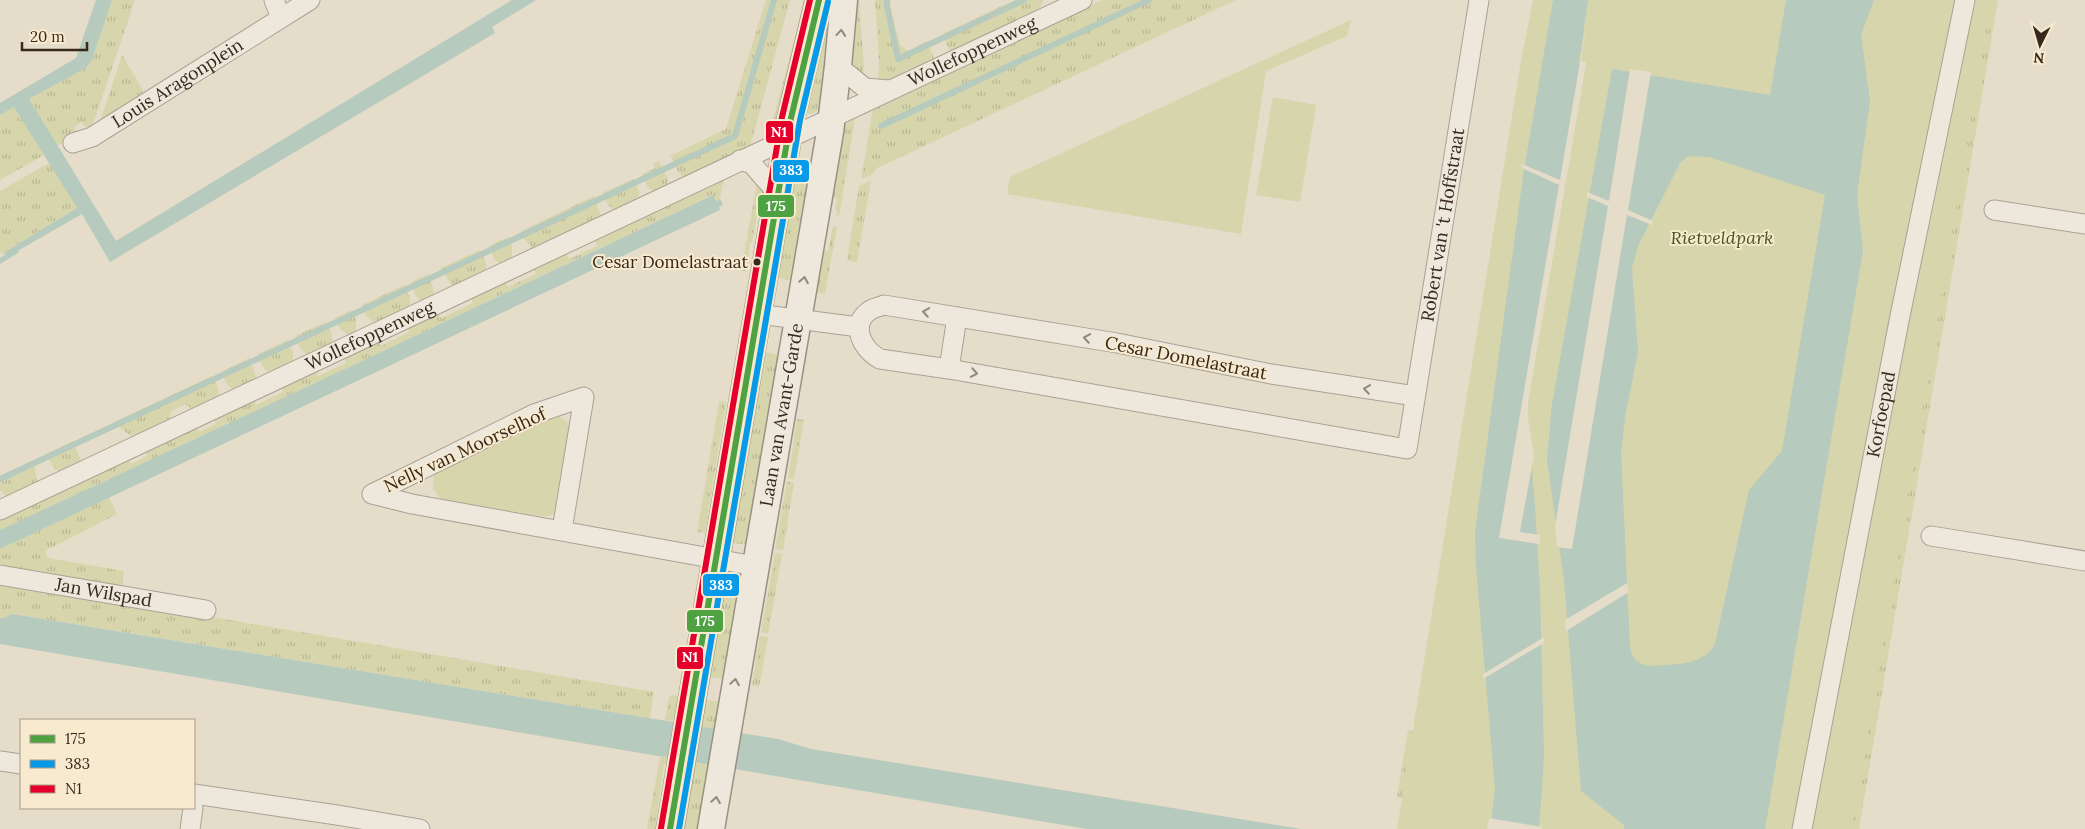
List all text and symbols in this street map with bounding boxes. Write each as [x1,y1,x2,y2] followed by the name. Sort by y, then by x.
[904,11,1041,91] street label: Wollefoppenweg
[22,20,88,52] scale bar
[2015,20,2065,70] north arrow
[30,27,65,46] text: 20 m
[835,29,846,37] one-way arrow
[107,33,247,133] street label: Louis Aragonplein
[2033,48,2045,67] text: N
[765,120,794,144] line badge: N1
[771,123,788,141] text: N1
[1416,126,1469,323] street label: Robert van 't Hoffstraat
[772,159,810,183] line badge: 383
[779,161,803,179] text: 383
[757,194,795,218] line badge: 175
[766,197,786,215] text: 175
[1671,226,1773,249] park label: Rietveldpark
[592,251,748,273] place label: Cesar Domelastraat
[752,257,762,267] marker: Cesar Domelastraat
[798,276,808,285] one-way arrow
[302,295,439,375] street label: Wollefoppenweg
[922,307,931,317] one-way arrow
[754,321,808,508] street label: Laan van Avant-Garde
[1103,330,1269,385] street label: Cesar Domelastraat
[1082,334,1091,344] one-way arrow
[970,368,978,378] one-way arrow
[1861,369,1900,460] street label: Korfoepad
[1363,384,1371,394] one-way arrow
[380,401,551,497] street label: Nelly van Moorselhof
[52,572,154,612] street label: Jan Wilspad
[702,573,740,597] line badge: 383
[709,576,733,594] text: 383
[686,609,724,633] line badge: 175
[695,612,715,630] text: 175
[676,646,704,670] line badge: N1
[682,648,699,666] text: N1
[730,678,740,686] one-way arrow
[20,719,195,809] legend
[65,729,86,748] text: 175
[65,754,90,773] text: 383
[65,779,82,798] text: N1
[710,796,720,804] one-way arrow

